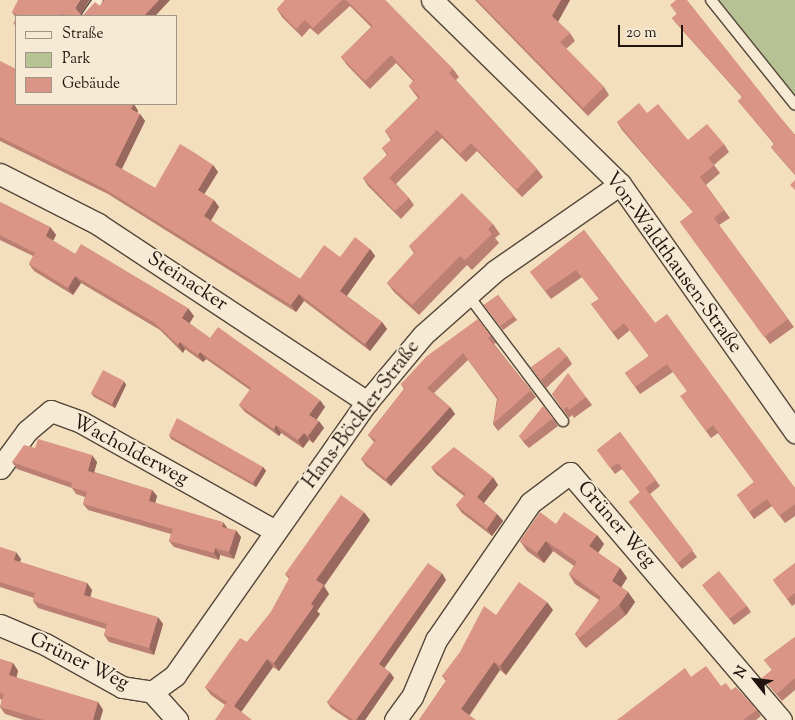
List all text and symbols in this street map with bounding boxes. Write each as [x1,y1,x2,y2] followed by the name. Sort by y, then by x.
[15,15,178,105] legend
[620,15,685,47] scale bar
[626,23,657,44] text: 20 m
[62,24,104,45] text: Straße
[62,49,91,70] text: Park
[62,74,120,95] text: Gebäude
[599,168,747,358] street label: Von-Waldthausen-Straße
[142,247,232,317] street label: Steinacker
[298,336,426,494] street label: Hans-Böckler-Straße
[68,410,192,492] street label: Wacholderweg
[572,477,660,573] street label: Grüner Weg
[25,628,133,696] street label: Grüner Weg
[730,655,780,705] north arrow
[730,663,753,682] text: N

